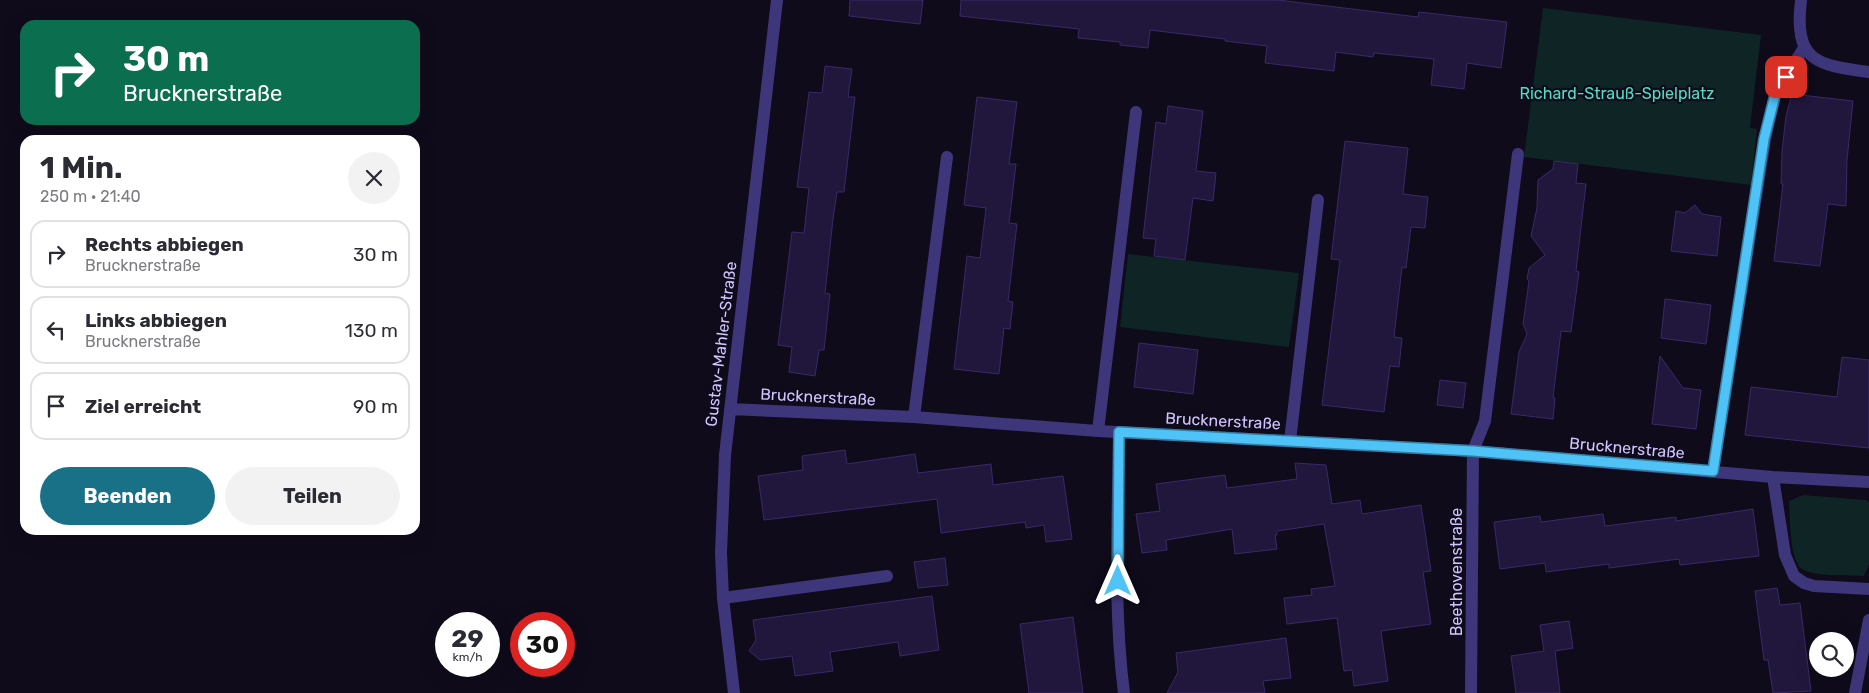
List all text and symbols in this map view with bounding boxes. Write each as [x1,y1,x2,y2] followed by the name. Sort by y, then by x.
[123,38,209,80] text: 30 m
[40,40,105,105] icon: right
[1765,56,1807,98] pin
[1772,63,1800,91] icon: arrive
[123,80,282,107] text: Brucknerstraße
[1520,84,1714,103] park label: Richard-Strauß-Spielplatz
[40,150,123,186] text: 1 Min.
[348,152,400,204] button: close
[40,187,141,206] text: 250 m · 21:40
[85,233,244,256] text: Rechts abbiegen
[42,240,70,268] icon: right
[353,243,398,266] text: 30 m
[85,256,201,275] text: Brucknerstraße
[701,260,741,428] street label: Gustav-Mahler-Straße
[85,309,227,332] text: Links abbiegen
[42,316,70,344] icon: left
[345,319,398,342] text: 130 m
[85,332,201,351] text: Brucknerstraße
[760,384,876,410] street label: Brucknerstraße
[42,392,70,420] icon: arrive
[85,395,201,418] text: Ziel erreicht
[353,395,398,418] text: 90 m
[1165,408,1281,434] street label: Brucknerstraße
[1568,433,1686,463] street label: Brucknerstraße
[40,467,215,525] button: Beenden
[225,467,400,525] button: Teilen
[1447,508,1466,636] street label: Beethovenstraße
[1091,554,1143,606] position arrow
[510,612,575,677] speed limit sign: 30
[451,624,484,653] text: 29
[1809,632,1854,677] map controls
[1809,632,1854,677] button: search
[453,650,482,664] text: km/h

